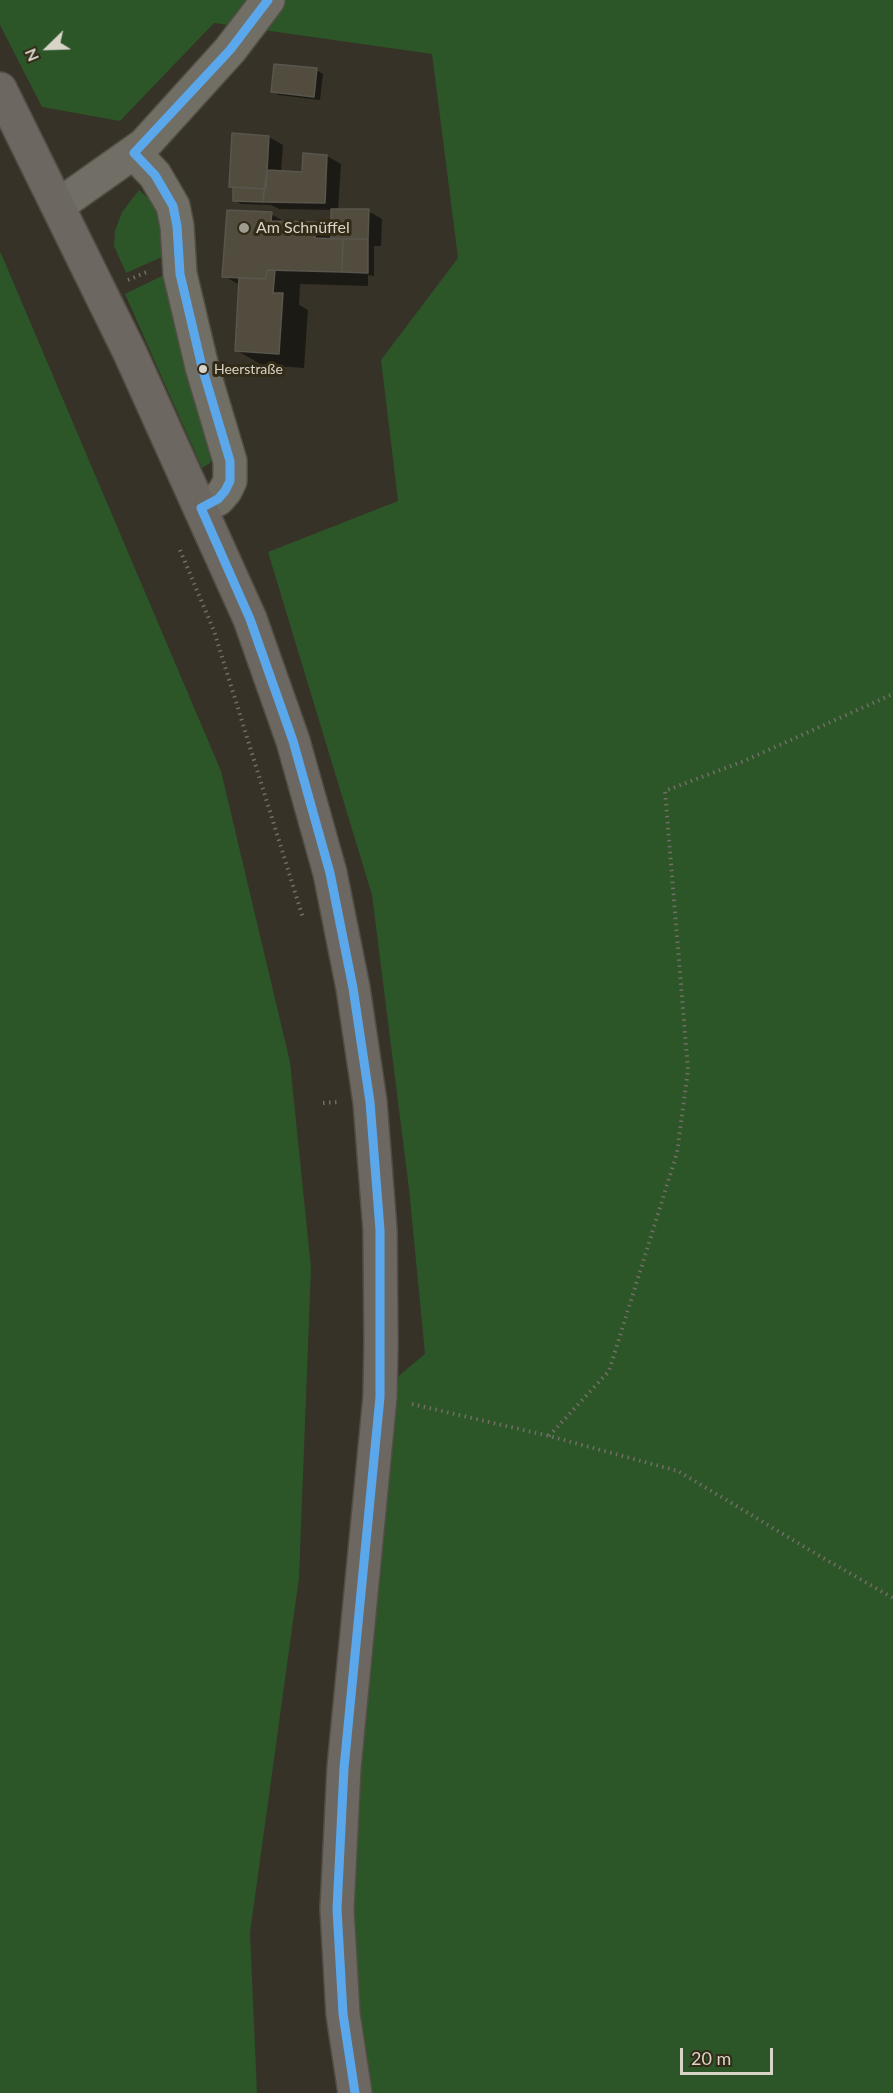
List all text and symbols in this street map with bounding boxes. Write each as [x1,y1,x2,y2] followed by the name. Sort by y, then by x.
[18,18,78,78] north arrow
[20,46,42,65] text: N
[256,218,350,238] place label: Am Schnüffel
[237,221,251,235] marker: Am Schnüffel
[214,361,283,377] place label: Heerstraße
[197,363,209,375] marker: Heerstraße
[683,2036,776,2074] scale bar
[691,2047,731,2069] text: 20 m

